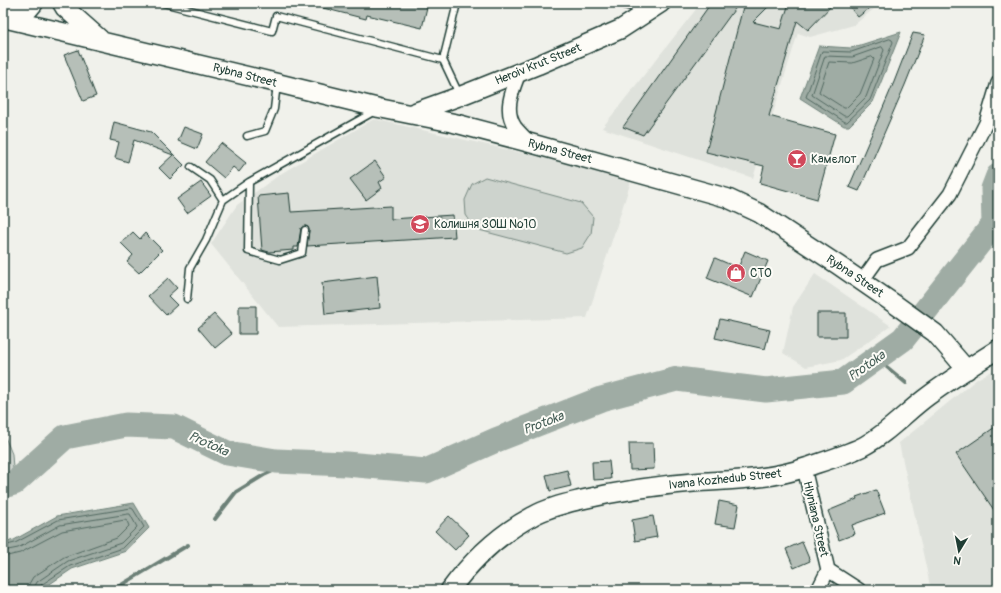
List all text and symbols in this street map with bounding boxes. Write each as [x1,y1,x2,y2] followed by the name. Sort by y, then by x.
[493,40,584,89] street label: Heroiv Krut Street
[211,60,279,91] street label: Rybna Street
[526,136,594,167] street label: Rybna Street
[786,148,808,170] bar icon: Камєлот
[811,152,857,167] place label: Камєлот
[409,213,431,235] school or university icon: Колишня ЗОШ №10
[434,217,536,232] place label: Колишня ЗОШ №10
[823,252,886,301] street label: Rybna Street
[725,262,747,284] shop icon: СТО
[750,266,772,281] place label: СТО
[845,347,889,384] water label: Protoka
[521,408,567,438] water label: Protoka
[186,428,232,460] water label: Protoka
[668,466,782,493] street label: Ivana Kozhedub Street
[800,480,832,559] street label: Hlyniana Street
[939,531,979,571] north arrow
[952,553,962,567] text: N

